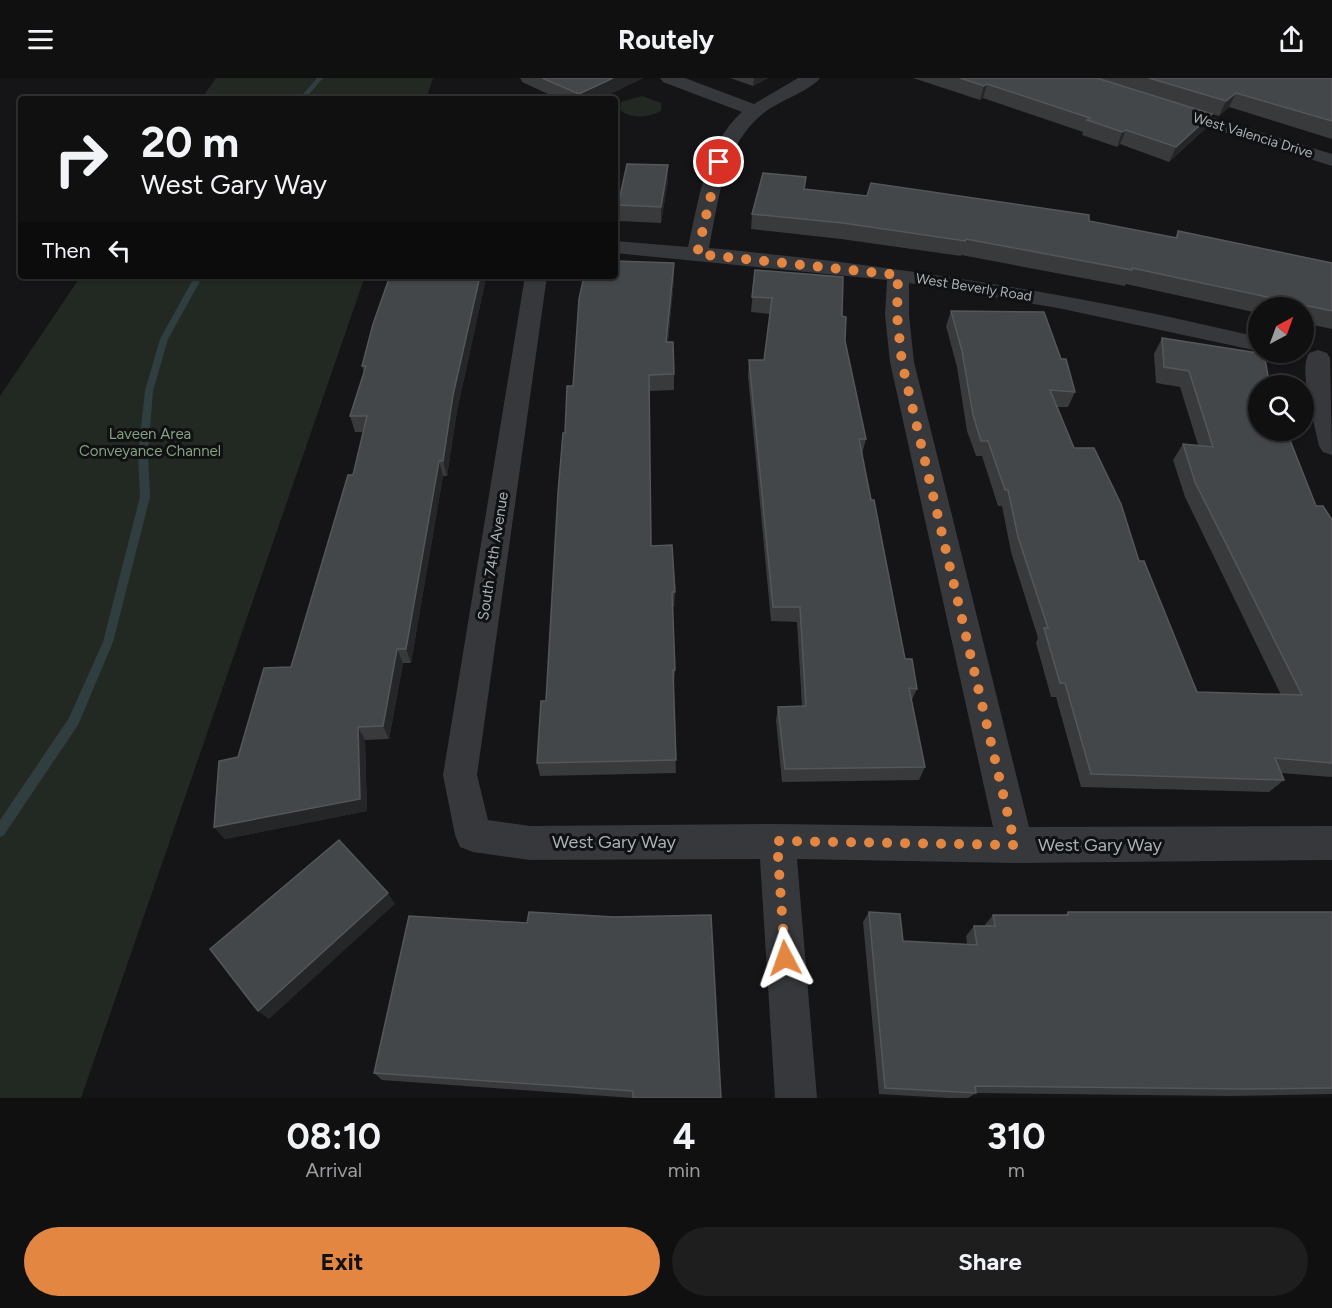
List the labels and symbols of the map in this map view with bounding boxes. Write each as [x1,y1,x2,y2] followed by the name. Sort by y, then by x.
[1191,109,1315,162] street label: West Valencia Drive
[693,136,744,187] pin
[915,270,1033,305] street label: West Beverly Road
[1248,297,1314,363] north arrow
[79,425,221,460] park label: Laveen Area Conveyance Channel
[474,490,512,622] street label: South 74th Avenue
[552,831,676,853] street label: West Gary Way
[1038,834,1162,856] street label: West Gary Way
[753,926,817,990] position arrow

